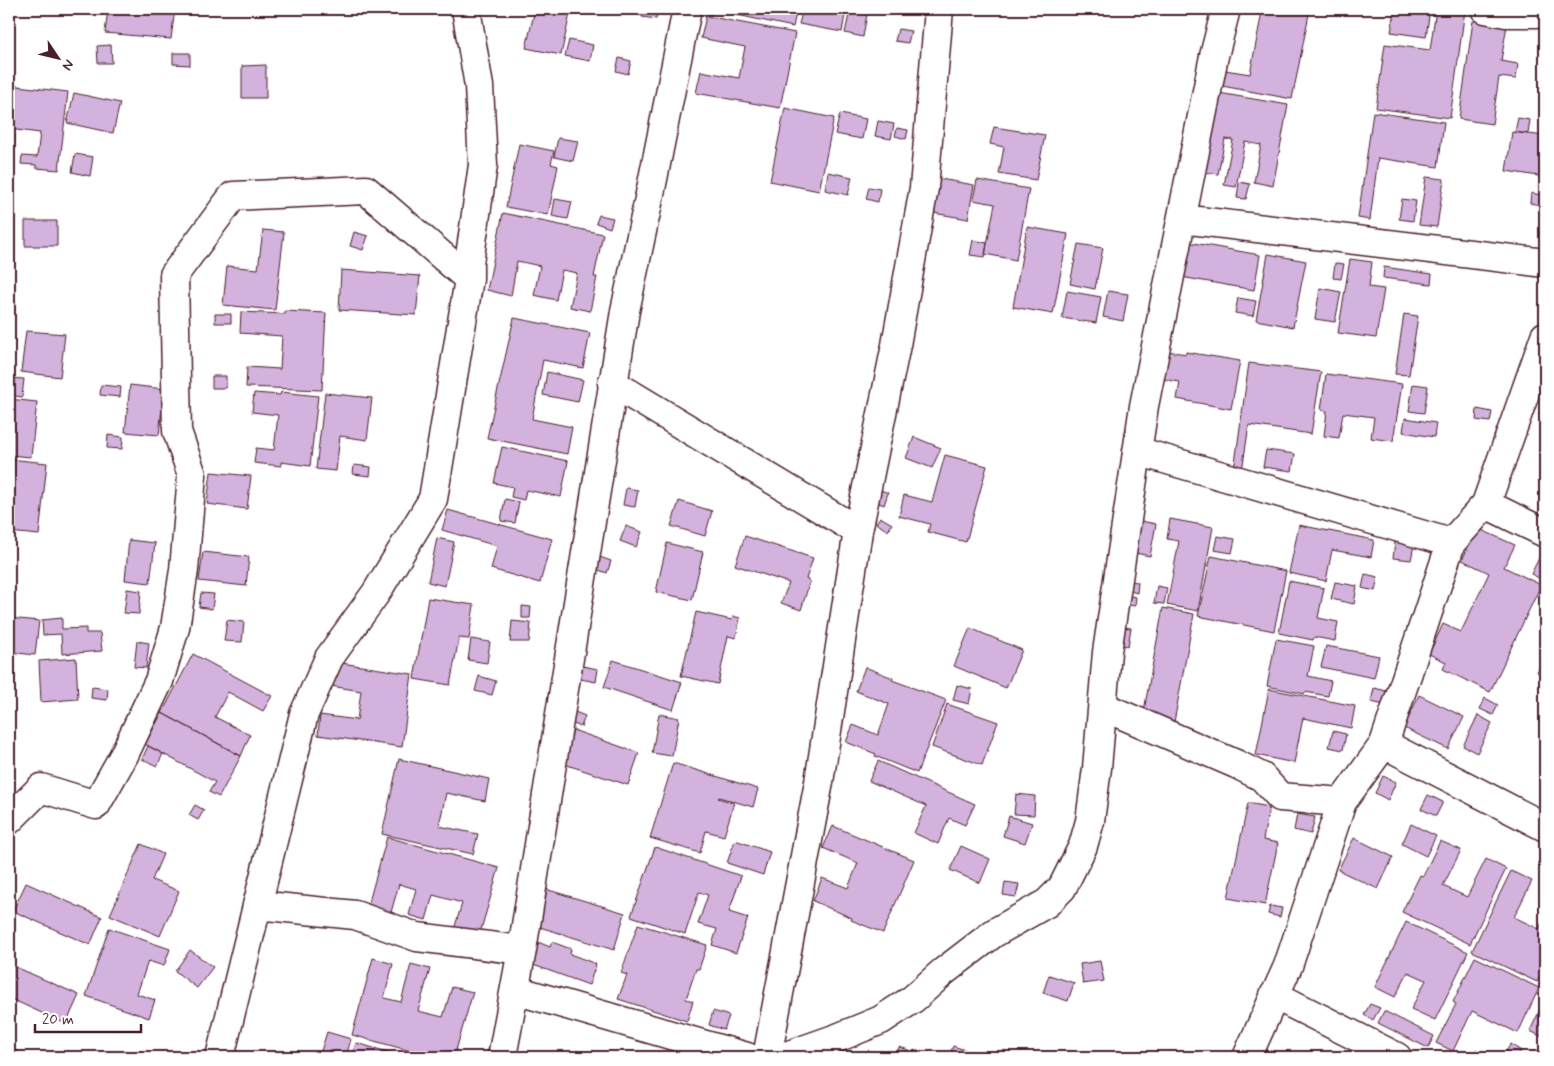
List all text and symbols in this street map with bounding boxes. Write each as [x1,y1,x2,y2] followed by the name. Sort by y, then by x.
[32,32,82,82] north arrow
[58,56,78,74] text: N
[35,1001,141,1033] scale bar
[42,1010,74,1030] text: 20 m

